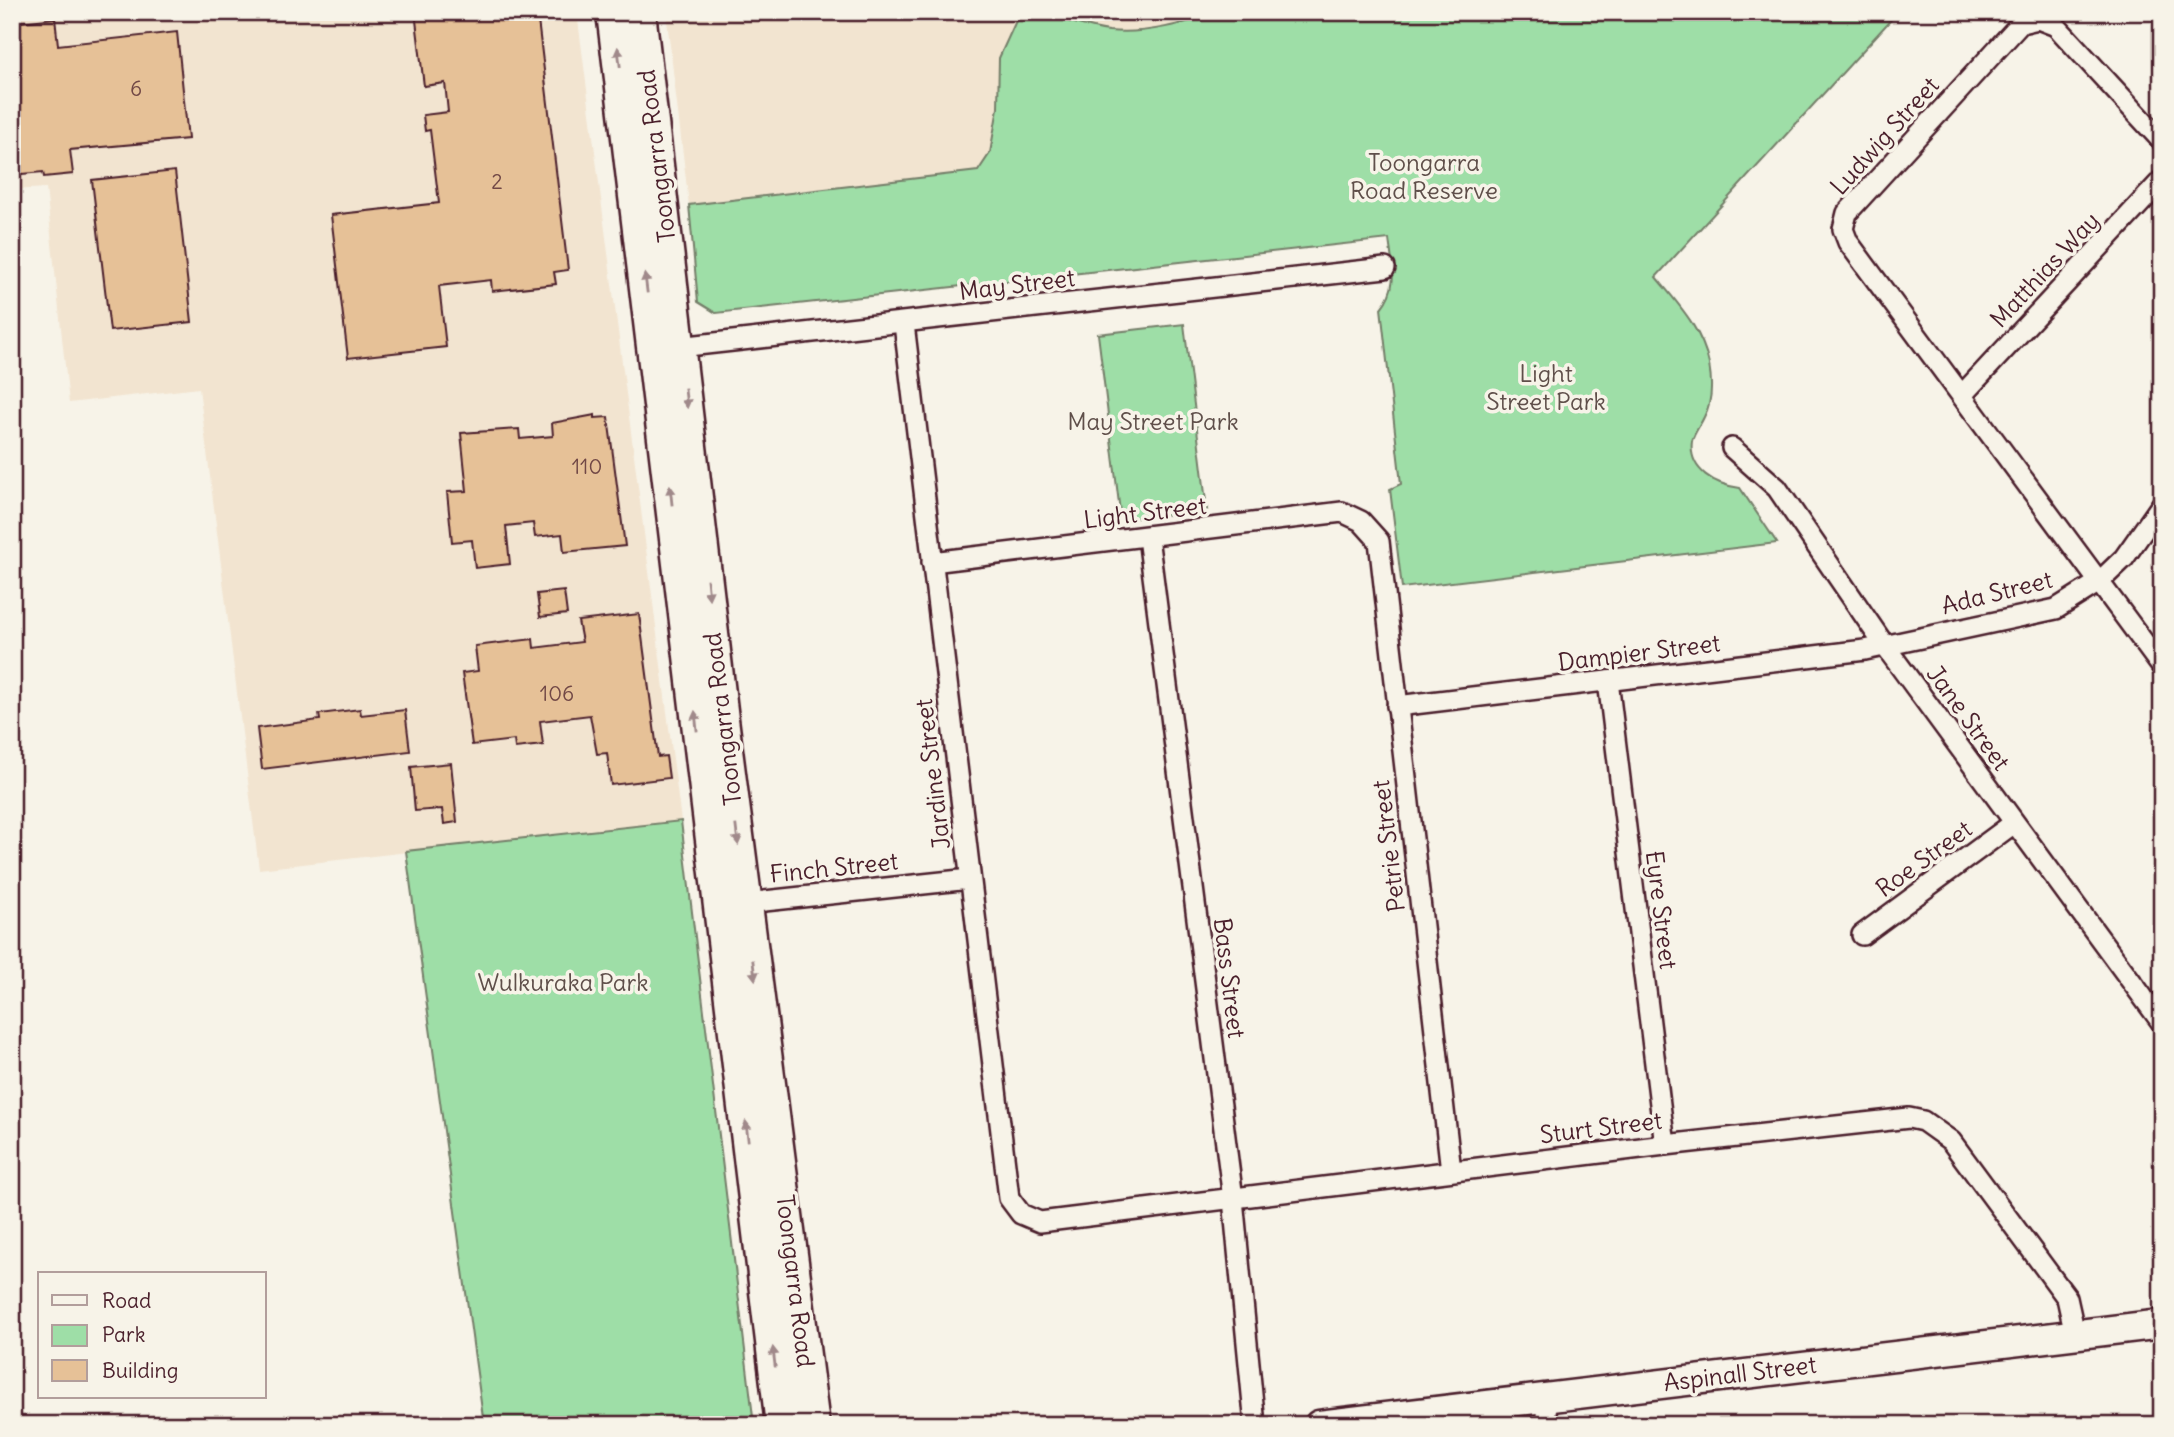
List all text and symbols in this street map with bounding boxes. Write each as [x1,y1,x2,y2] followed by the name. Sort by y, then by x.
[613,46,624,68] one-way arrow
[631,68,681,244] street label: Toongarra Road
[1824,70,1945,200] street label: Ludwig Street
[130,75,142,102] house number: 6
[1350,147,1498,205] park label: Toongarra Road Reserve
[491,168,503,195] house number: 2
[1983,205,2105,333] street label: Matthias Way
[957,262,1076,306] street label: May Street
[641,271,652,293] one-way arrow
[1486,358,1606,416] park label: Light Street Park
[680,387,691,409] one-way arrow
[1067,406,1239,436] park label: May Street Park
[572,453,602,480] house number: 110
[665,484,676,506] one-way arrow
[1082,490,1208,534] street label: Light Street
[1938,564,2055,620] street label: Ada Street
[702,578,713,600] one-way arrow
[1556,627,1722,677] street label: Dampier Street
[697,631,747,807] street label: Toongarra Road
[1921,659,2017,776] street label: Jane Street
[540,680,574,707] house number: 106
[908,697,956,851] street label: Jardine Street
[691,710,702,732] one-way arrow
[1365,779,1411,914] street label: Petrie Street
[1870,813,1977,903] street label: Roe Street
[732,825,743,847] one-way arrow
[768,845,899,889] street label: Finch Street
[1640,849,1684,971] street label: Eyre Street
[1208,916,1252,1040] street label: Bass Street
[749,960,760,982] one-way arrow
[477,967,649,997] park label: Wulkuraka Park
[1538,1105,1664,1149] street label: Sturt Street
[741,1120,752,1142] one-way arrow
[771,1193,821,1369] street label: Toongarra Road
[38,1272,266,1398] legend
[102,1287,151,1314] text: Road
[102,1321,145,1348] text: Park
[768,1346,779,1368] one-way arrow
[1662,1349,1818,1397] street label: Aspinall Street
[102,1357,178,1384] text: Building

